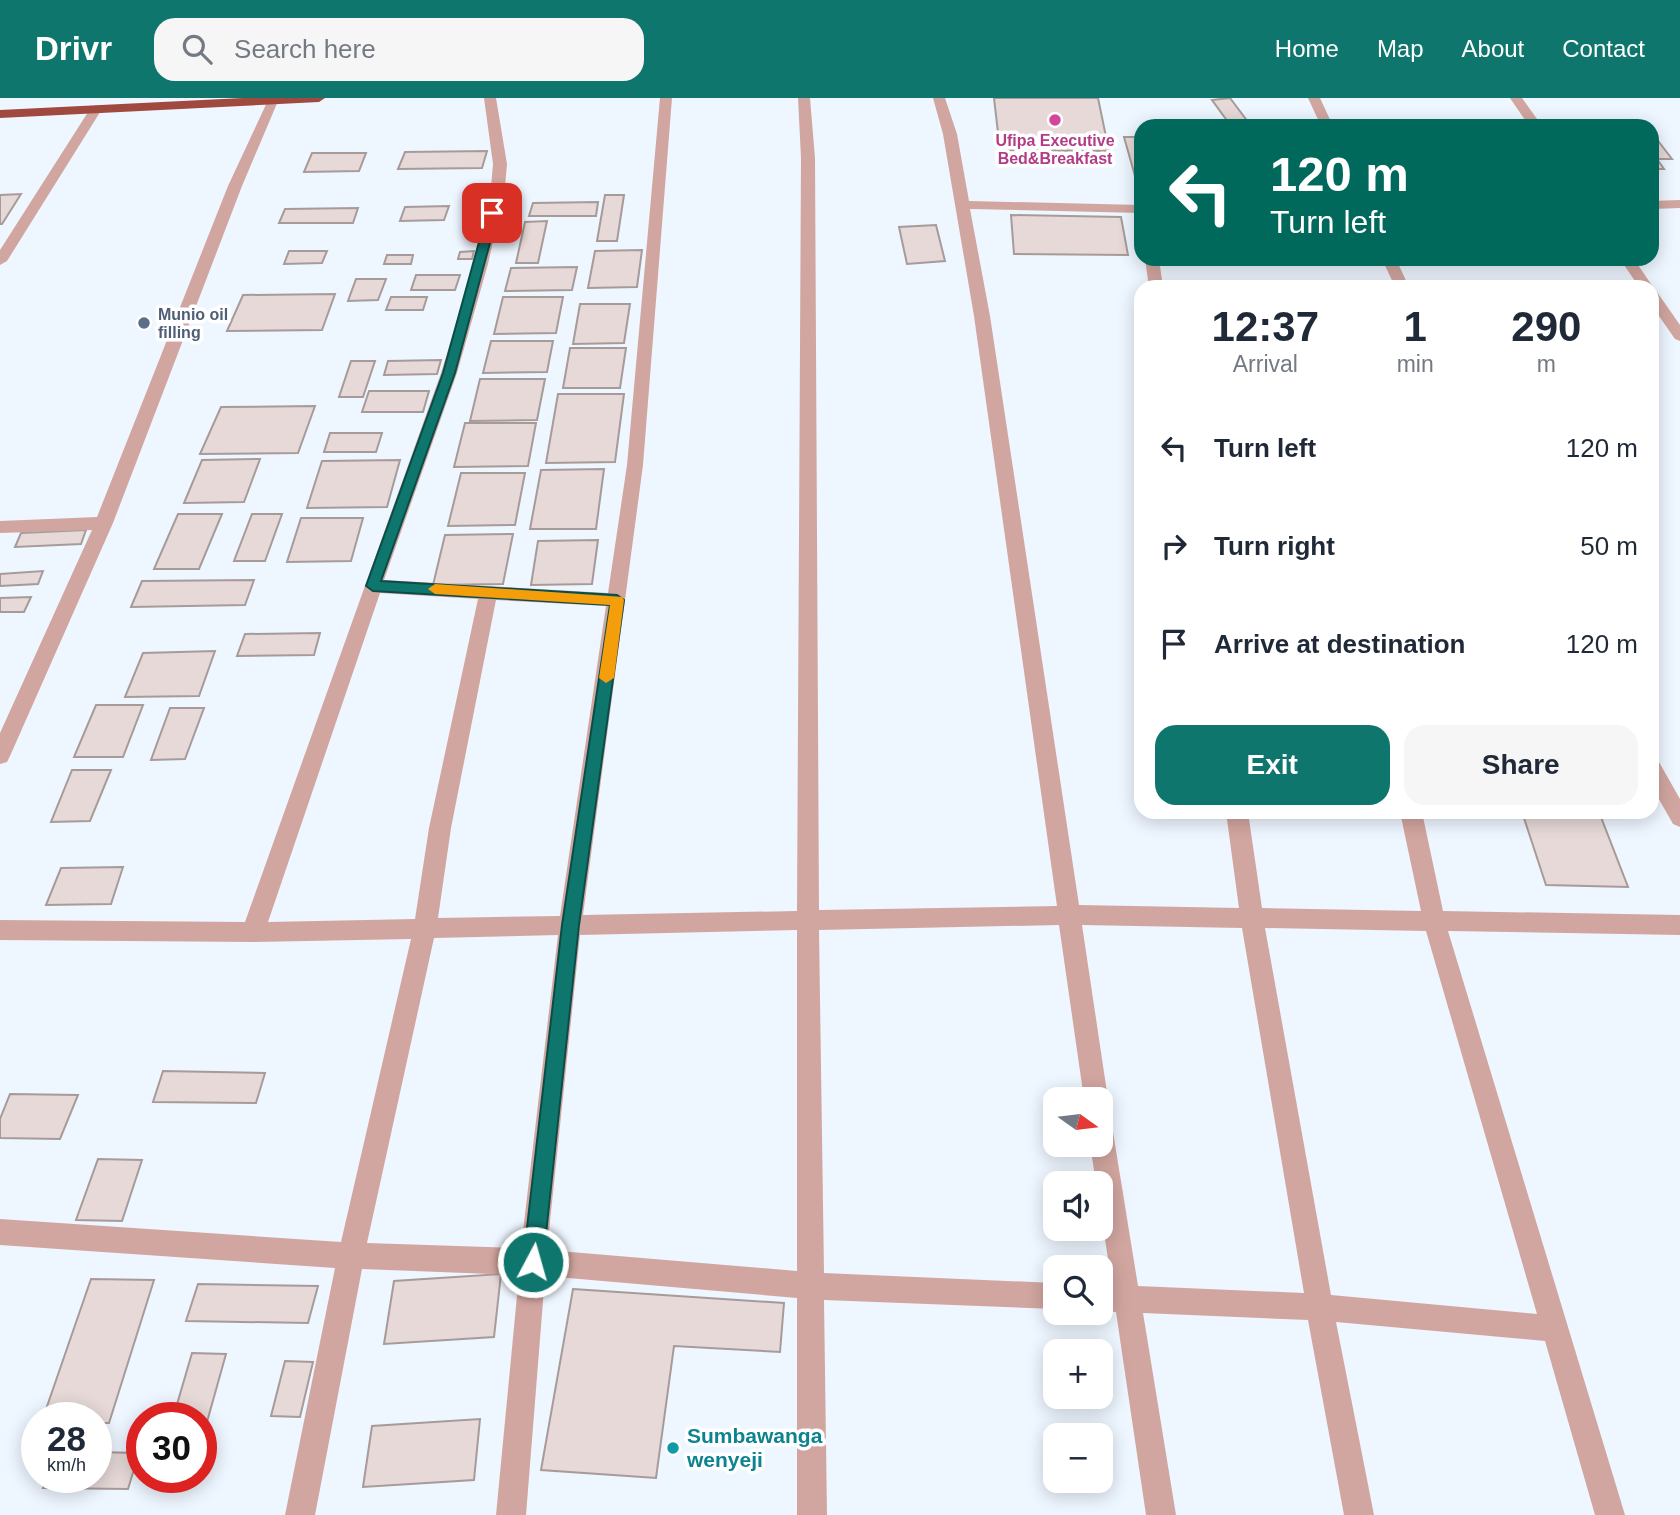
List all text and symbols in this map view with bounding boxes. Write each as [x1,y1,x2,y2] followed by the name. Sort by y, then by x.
[154,18,644,81] search box
[35,30,112,67] text: Drivr
[178,30,216,68] icon: search
[234,34,376,64] text: Search here
[1275,35,1339,62] text: Home
[1377,35,1424,62] text: Map
[1462,35,1524,62] text: About
[1562,35,1645,62] text: Contact
[1047,112,1063,128] marker: Ufipa Executive Bed&Breakfast
[995,132,1115,167] place label: Ufipa Executive Bed&Breakfast
[1155,147,1246,238] icon: left
[1270,147,1409,201] text: 120 m
[462,183,522,243] pin
[473,194,511,232] icon: arrive
[1270,204,1386,240] text: Turn left
[1212,303,1319,350] text: 12:37
[1403,303,1427,350] text: 1
[1511,303,1581,350] text: 290
[158,306,228,341] place label: Munio oil filling
[136,315,152,331] marker: Munio oil filling
[1233,351,1298,377] text: Arrival
[1397,351,1434,377] text: min
[1537,351,1556,377] text: m
[1155,429,1193,467] icon: left
[1214,433,1316,463] text: Turn left
[1566,433,1638,463] text: 120 m
[1155,527,1193,565] icon: right
[1214,531,1335,561] text: Turn right
[1580,531,1638,561] text: 50 m
[1155,625,1193,663] icon: arrive
[1214,629,1465,659] text: Arrive at destination
[1566,629,1638,659] text: 120 m
[1155,725,1390,805] button: Exit
[1404,725,1638,805] button: Share
[1043,1087,1113,1157] north arrow
[1043,1087,1113,1493] map controls
[1043,1171,1113,1241] button: sound
[496,1225,570,1299] position arrow
[1043,1255,1113,1325] button: search
[1043,1339,1113,1409] button: +
[126,1402,217,1493] speed limit sign: 30
[47,1419,86,1458] text: 28
[1043,1423,1113,1493] button: −
[686,1424,823,1471] place label: Sumbawanga wenyeji
[665,1440,681,1456] marker: Sumbawanga wenyeji
[47,1455,86,1475] text: km/h

